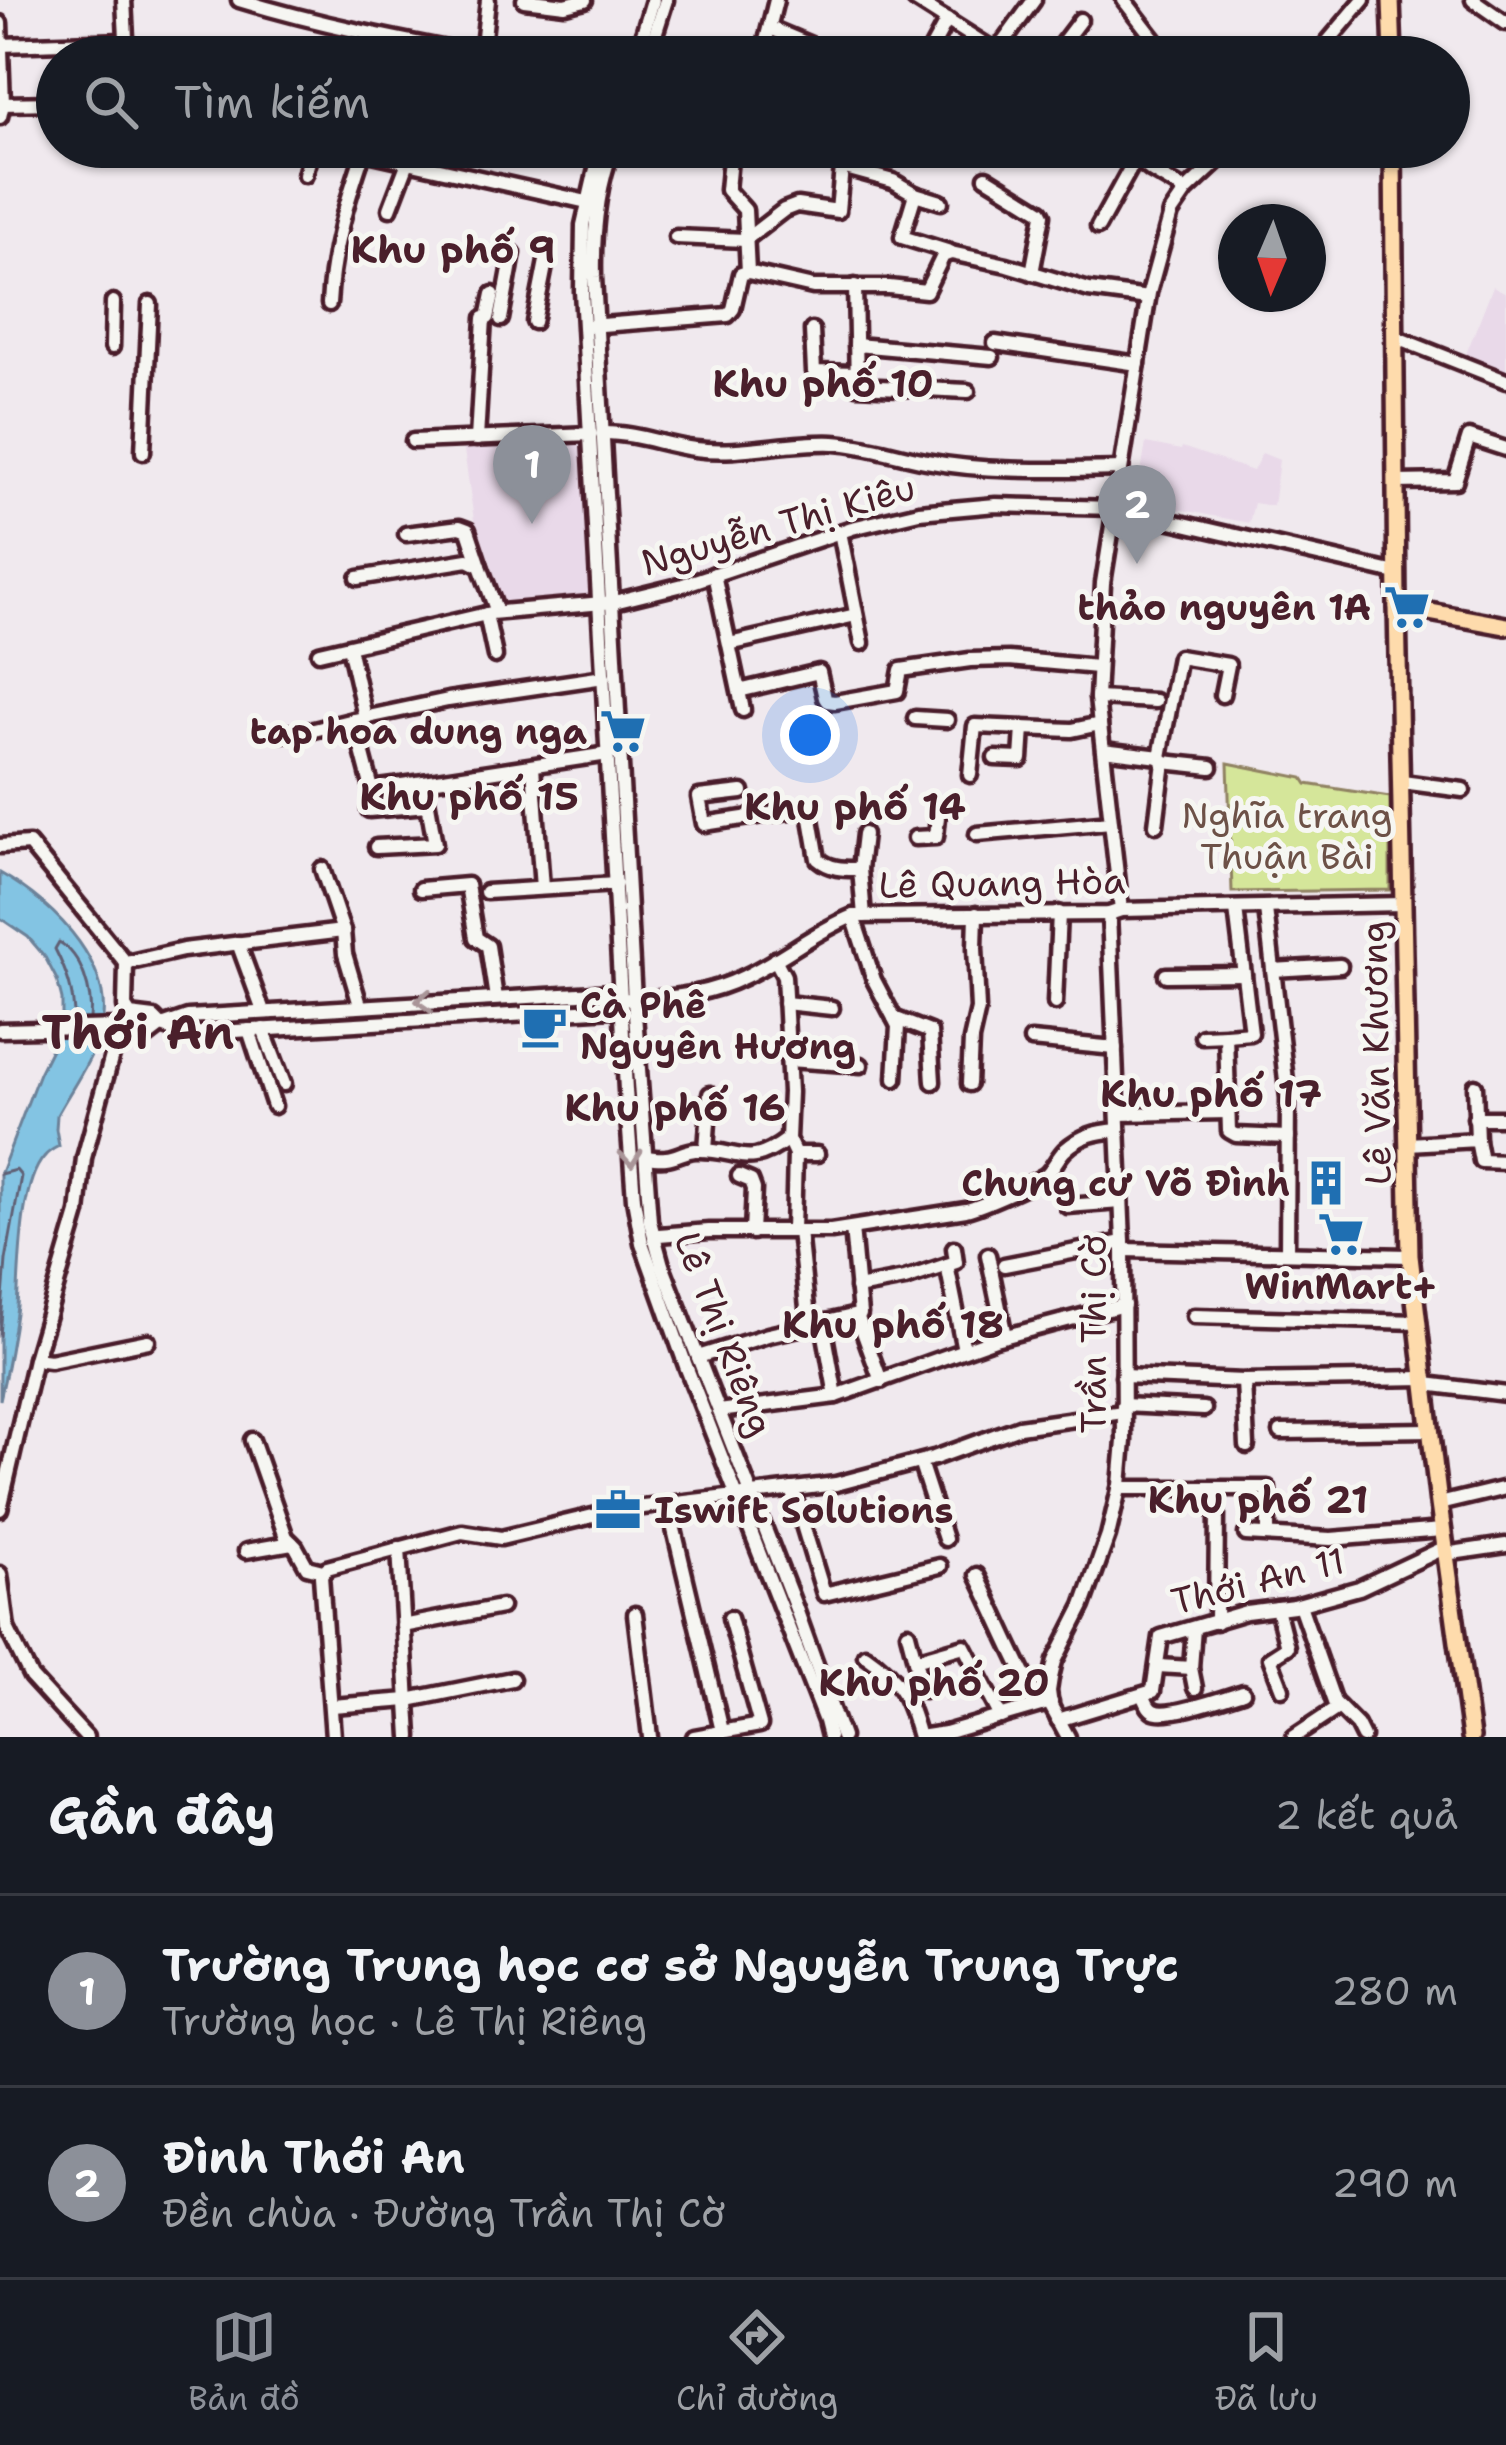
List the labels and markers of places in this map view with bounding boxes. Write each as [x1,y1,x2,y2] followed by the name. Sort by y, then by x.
[493,425,571,524] pin: 1
[1098,465,1176,564] pin: 2
[1382,582,1432,632] supermarket icon: thảo nguyên 1A
[1077,583,1371,632] place label: thảo nguyên 1A
[598,706,648,756] supermarket icon: tap hoa dung nga
[250,707,587,756] place label: tap hoa dung nga
[580,981,856,1071] place label: Cà Phê Nguyên Hương
[519,1001,569,1051] cafe icon: Cà Phê Nguyên Hương
[1301,1158,1351,1208] building icon: Chung cư Võ Đình
[961,1159,1290,1208] place label: Chung cư Võ Đình
[1316,1209,1366,1259] supermarket icon: WinMart+
[1244,1262,1438,1311] place label: WinMart+
[593,1485,643,1535] office icon: Iswift Solutions
[654,1486,953,1535] place label: Iswift Solutions

